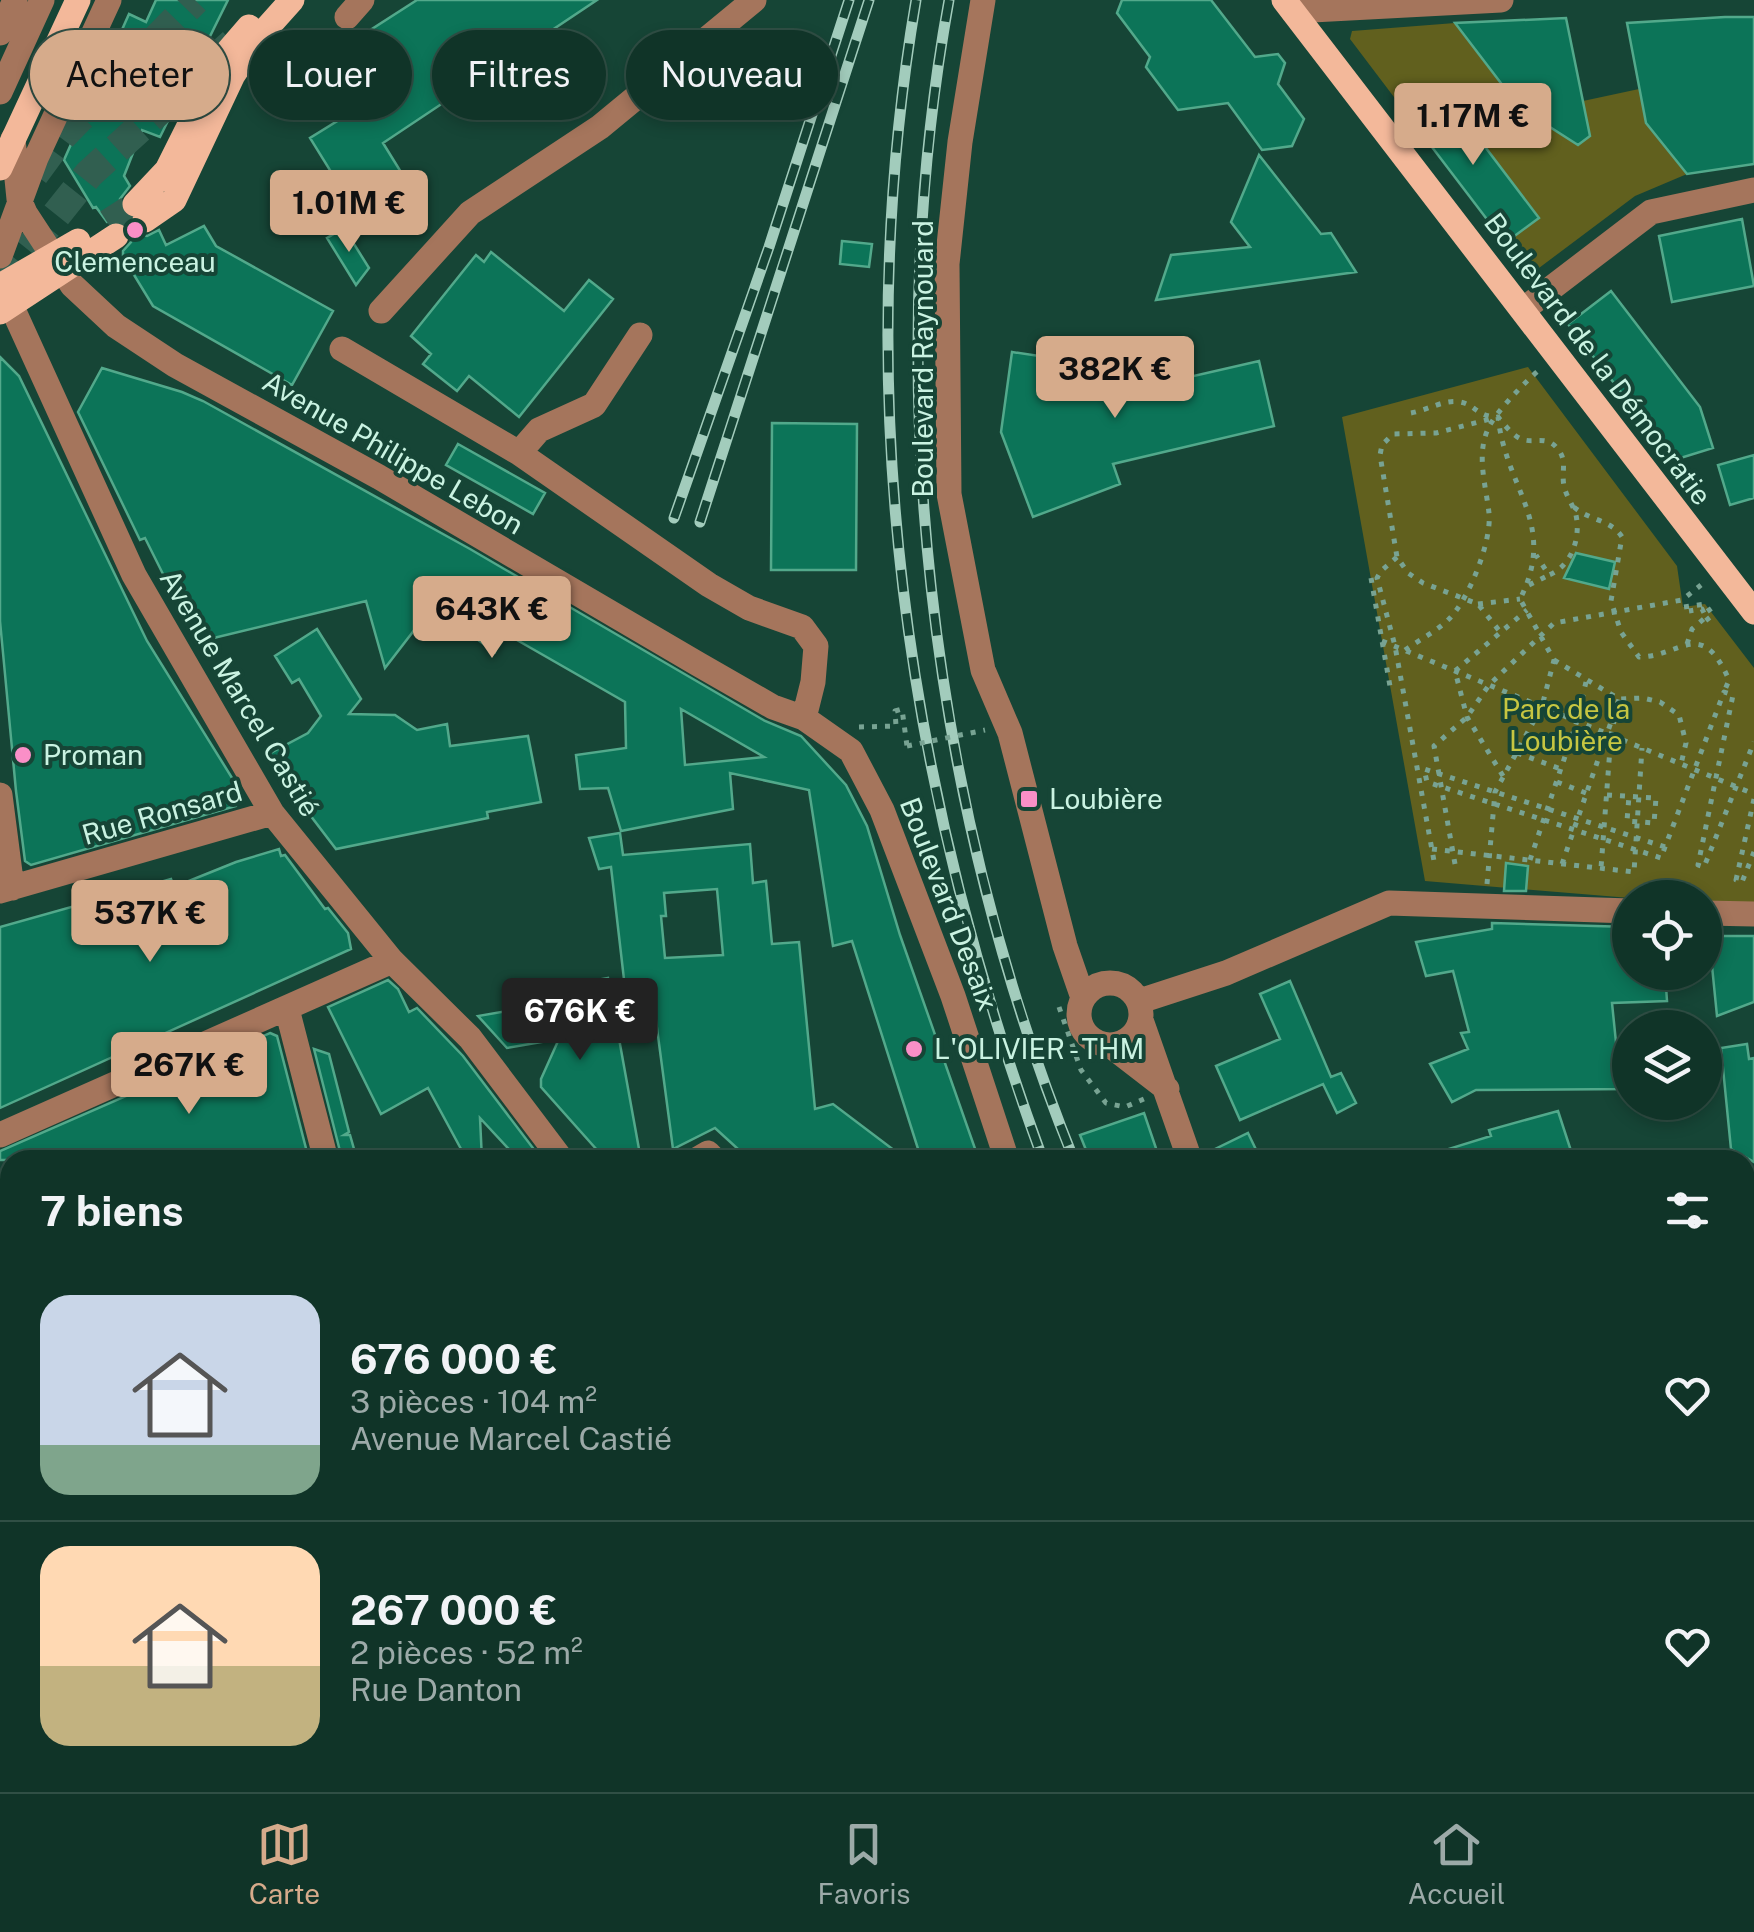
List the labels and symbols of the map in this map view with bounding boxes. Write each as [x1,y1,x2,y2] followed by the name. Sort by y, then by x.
[1381,83,1565,168] pin: 1.17M €
[257,170,441,255] pin: 1.01M €
[1478,206,1719,511] street label: Boulevard de la Démocratie
[124,219,146,241] marker: Clemenceau
[906,220,939,498] street label: Boulevard Raynouard
[54,245,216,278] place label: Clemenceau
[1034,336,1196,421] pin: 382K €
[257,364,529,541] street label: Avenue Philippe Lebon
[154,563,327,822] street label: Avenue Marcel Castié
[411,576,573,661] pin: 643K €
[1502,692,1630,757] park label: Parc de la Loubière
[43,738,143,771] place label: Proman
[12,744,34,766] marker: Proman
[78,774,246,851] street label: Rue Ronsard
[1049,782,1163,815] place label: Loubière
[1018,788,1040,810] marker: Loubière
[894,793,1005,1015] street label: Boulevard Desaix
[69,880,231,965] pin: 537K €
[499,978,661,1063] pin: 676K €
[108,1032,270,1117] pin: 267K €
[934,1032,1144,1065] place label: L'OLIVIER - THM
[903,1038,925,1060] marker: L'OLIVIER - THM

